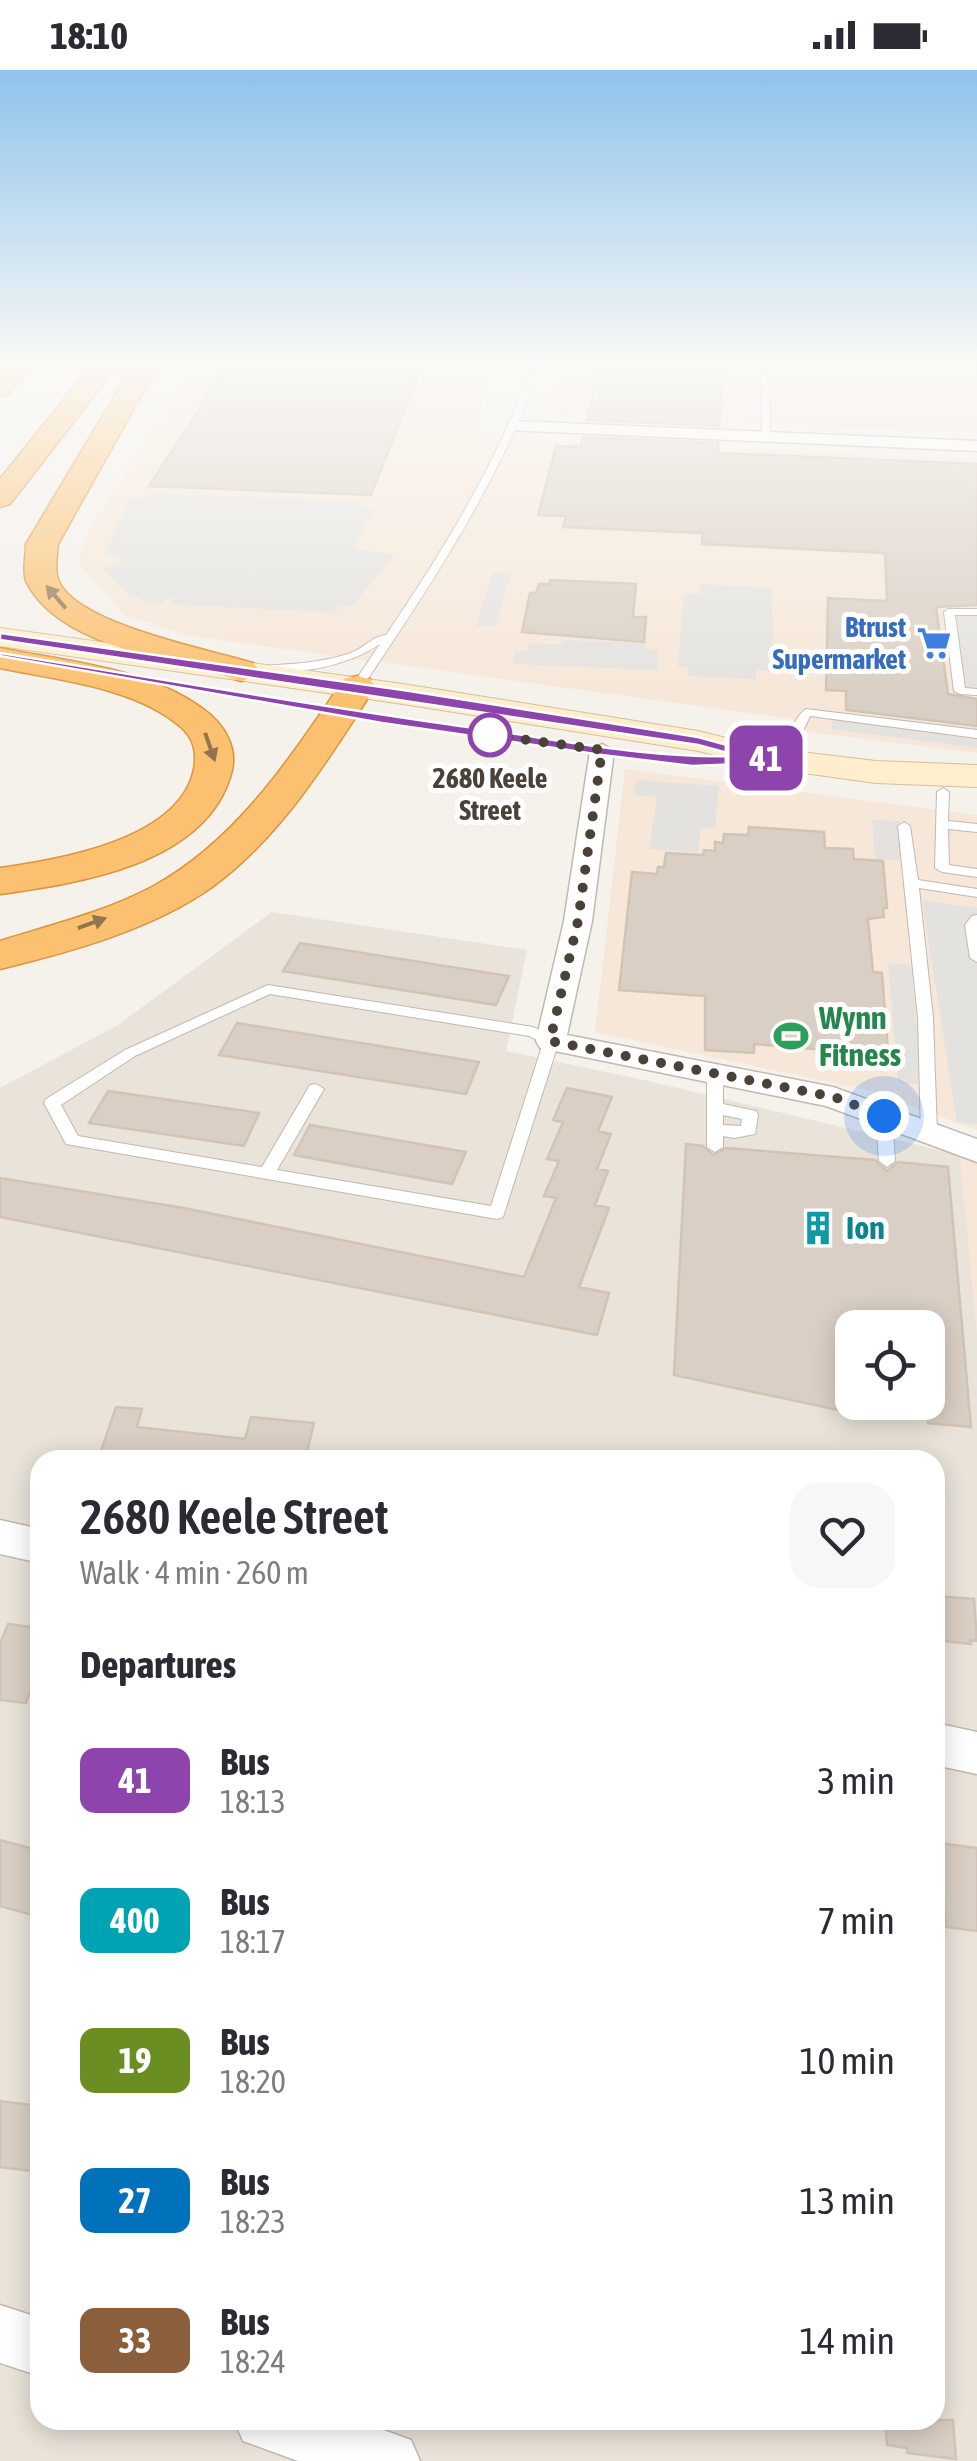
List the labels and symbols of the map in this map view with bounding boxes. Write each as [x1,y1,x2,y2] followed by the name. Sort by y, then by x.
[46,585,68,610] one-way arrow
[772,611,906,675] place label: Btrust Supermarket
[915,624,953,662] supermarket icon: Btrust Supermarket
[469,714,511,756] marker: 2680 Keele Street
[721,726,811,790] line badge: 41
[203,732,218,762] one-way arrow
[433,762,547,826] place label: 2680 Keele Street
[77,915,107,930] one-way arrow
[818,999,901,1073] place label: Wynn Fitness
[772,1017,810,1055] sports icon: Wynn Fitness
[859,1091,909,1141] your location
[799,1209,837,1247] building icon: Ion
[846,1209,885,1246] place label: Ion

